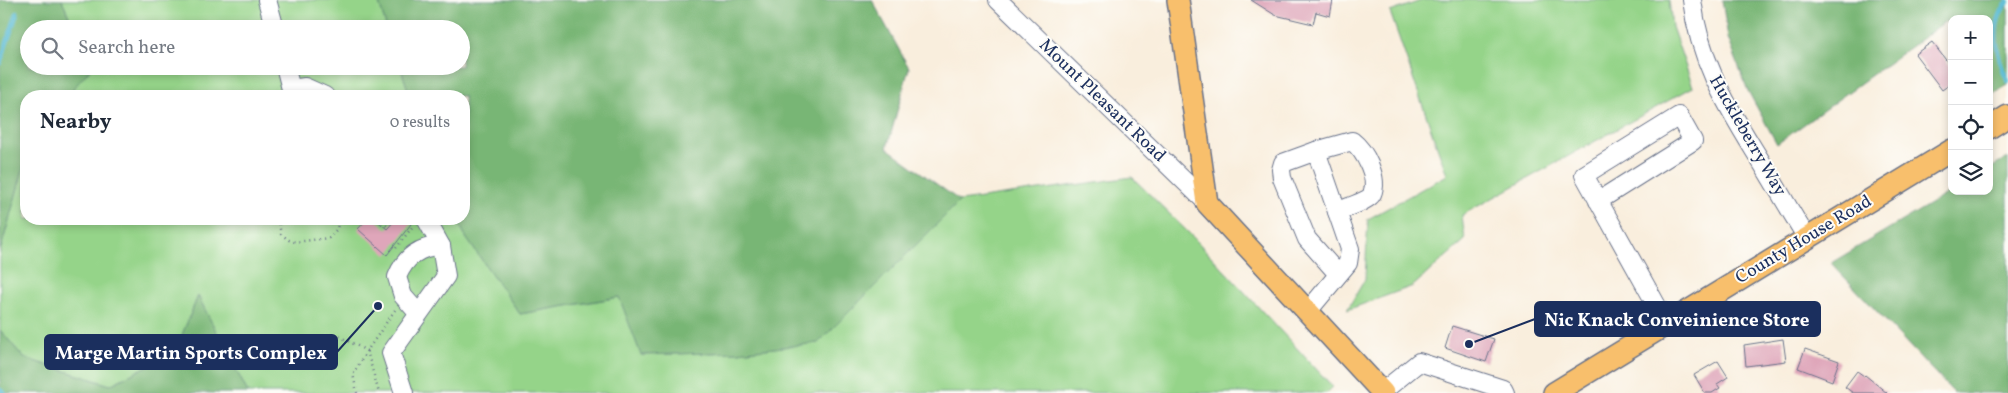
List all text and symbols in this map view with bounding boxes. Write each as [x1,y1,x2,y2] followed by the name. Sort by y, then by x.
[1948,15,1993,195] map controls
[1948,15,1993,60] button: +
[20,20,470,75] search box
[38,34,66,62] icon: search
[1033,34,1171,168] street label: Mount Pleasant Road
[78,35,175,61] text: Search here
[1948,60,1993,105] button: −
[1702,71,1792,201] street label: Huckleberry Way
[1948,105,1993,150] button: locate
[40,108,111,137] text: Nearby
[390,112,450,134] text: 0 results
[1948,150,1993,195] button: layers
[1731,189,1877,291] street label: County House Road
[1535,302,1820,336] callout: Nic Knack Conveinience Store
[1544,308,1810,334] text: Nic Knack Conveinience Store
[45,335,337,369] callout: Marge Martin Sports Complex
[55,341,327,367] text: Marge Martin Sports Complex

